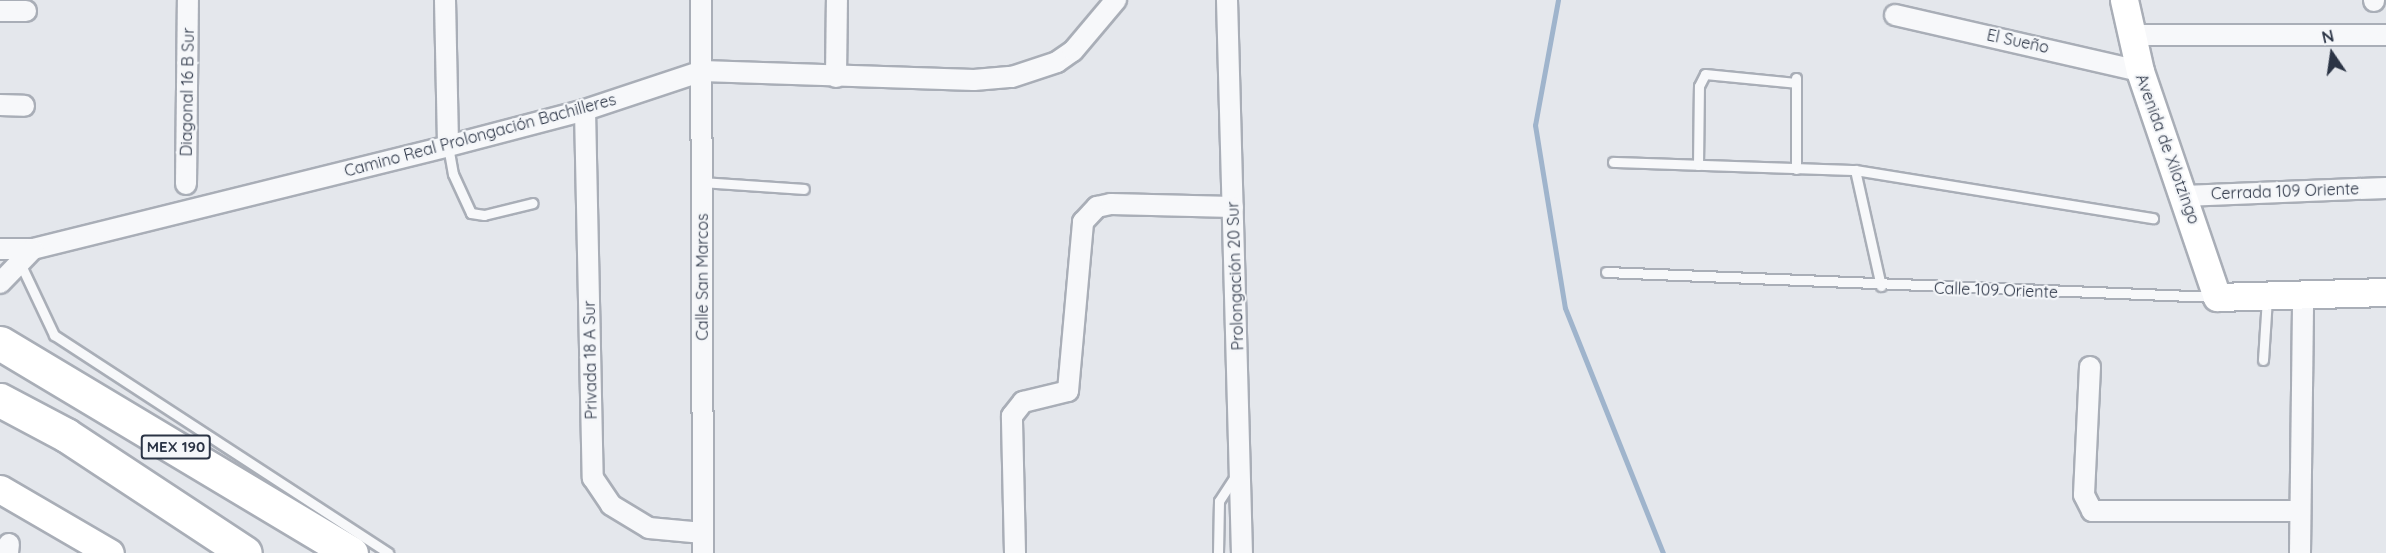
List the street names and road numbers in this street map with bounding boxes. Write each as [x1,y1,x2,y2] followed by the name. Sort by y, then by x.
[1985,25,2051,57] street label: El Sueño
[176,27,198,157] street label: Diagonal 16 B Sur
[2132,71,2204,227] street label: Avenida de Xilotzingo
[342,89,618,181] street label: Camino Real Prolongación Bachilleres
[2211,179,2359,203] street label: Cerrada 109 Oriente
[1223,201,1247,351] street label: Prolongación 20 Sur
[692,213,712,341] street label: Calle San Marcos
[1934,278,2058,302] street label: Calle 109 Oriente
[579,300,601,420] street label: Privada 18 A Sur
[140,435,212,459] road number: MEX 190

